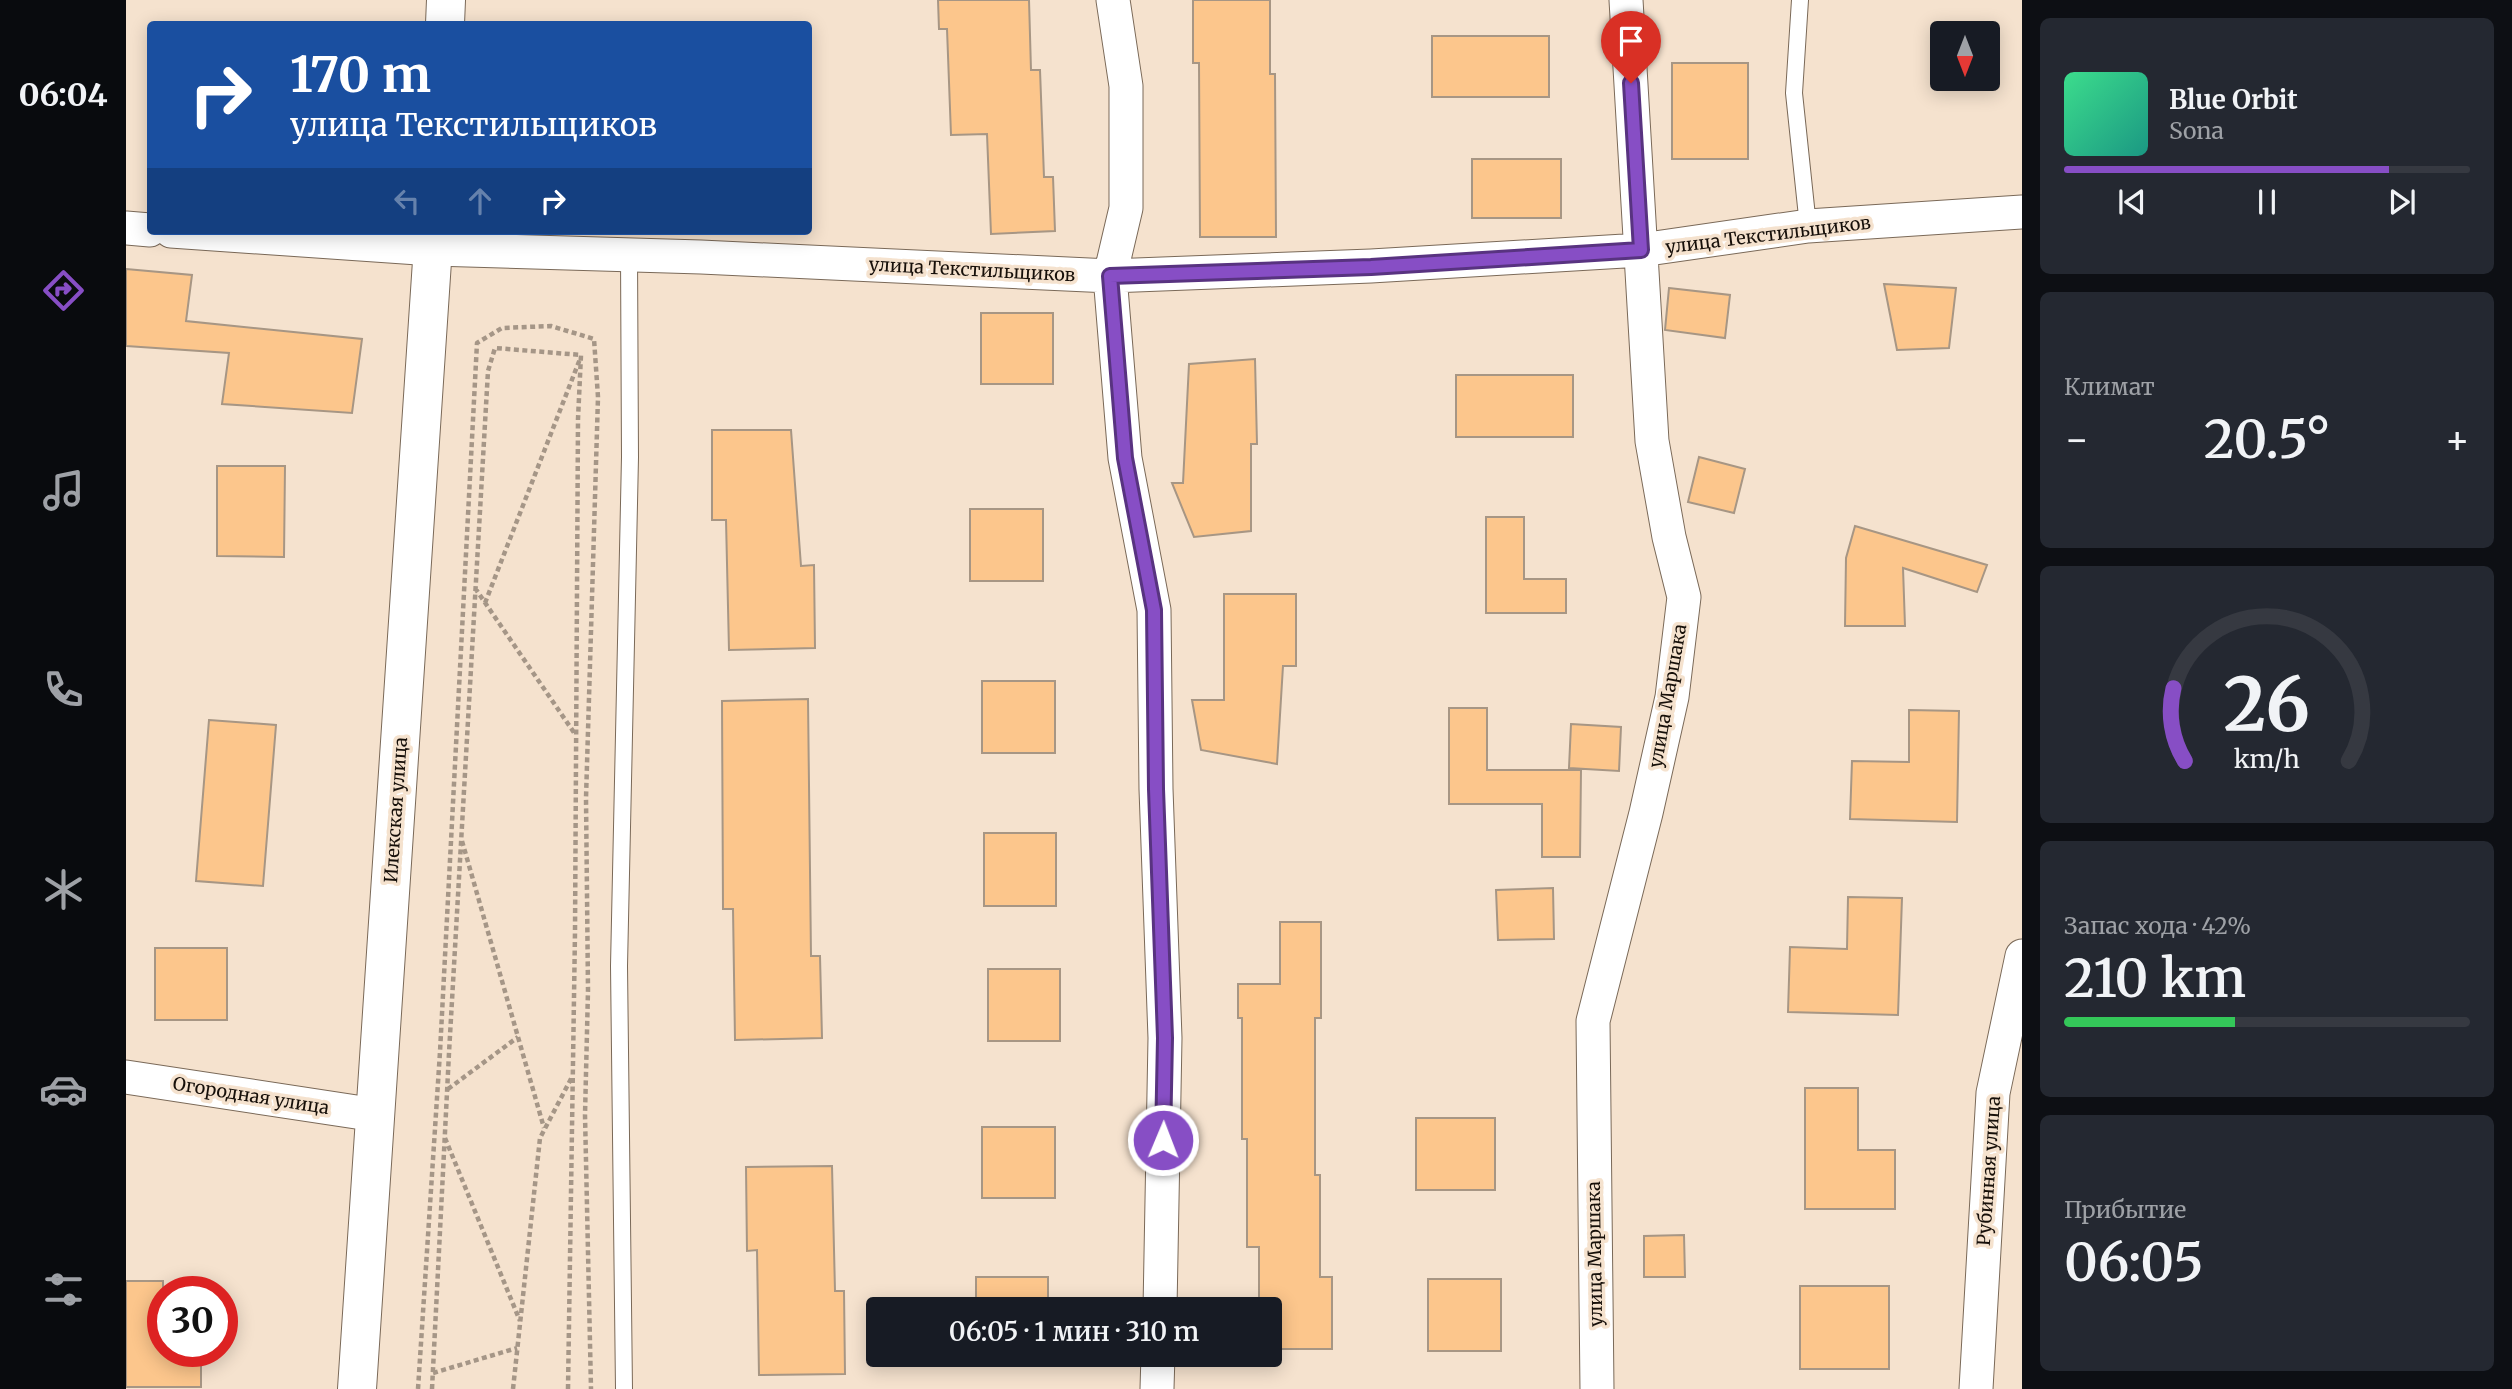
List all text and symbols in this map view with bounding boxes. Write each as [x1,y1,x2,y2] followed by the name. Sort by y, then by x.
[1601,11,1661,83] pin
[1930,21,2000,91] north arrow
[1930,21,2000,91] map controls
[1612,22,1650,60] icon: arrive
[290,44,431,105] text: 170 m
[175,49,266,140] icon: right
[18,75,108,115] text: 06:04
[2169,83,2298,116] text: Blue Orbit
[290,105,657,145] text: улица Текстильщиков
[2169,116,2224,145] text: Sona
[388,182,426,220] icon: left
[461,182,499,220] icon: ahead
[534,182,572,220] icon: right
[2113,183,2151,221] icon: previous
[2248,183,2286,221] icon: pause
[2383,183,2421,221] icon: next
[1664,210,1872,258] street label: улица Текстильщиков
[868,253,1076,286] street label: улица Текстильщиков
[39,266,88,315] icon: directions
[2064,372,2155,401] text: Климат
[2204,407,2330,472] text: 20.5°
[2064,416,2089,463] text: −
[2445,416,2470,463] text: +
[39,466,88,515] icon: music
[1644,622,1692,770] street label: улица Маршака
[2224,659,2310,751] text: 26
[39,665,88,714] icon: phone
[379,736,412,884] street label: Илекская улица
[2234,742,2300,774] text: km/h
[39,865,88,914] icon: climate
[2064,911,2251,940] text: Запас хода · 42%
[2064,946,2246,1011] text: 210 km
[39,1065,88,1114] icon: car
[171,1072,331,1119] street label: Огородная улица
[1972,1095,2005,1247] street label: Рубинная улица
[1126,1103,1200,1177] position arrow
[1582,1181,1607,1327] street label: улица Маршака
[2064,1195,2186,1224] text: Прибытие
[2064,1230,2204,1295] text: 06:05
[39,1265,88,1314] icon: filters
[147,1276,238,1367] speed limit sign: 30
[949,1315,1199,1348] text: 06:05 · 1 мин · 310 m

